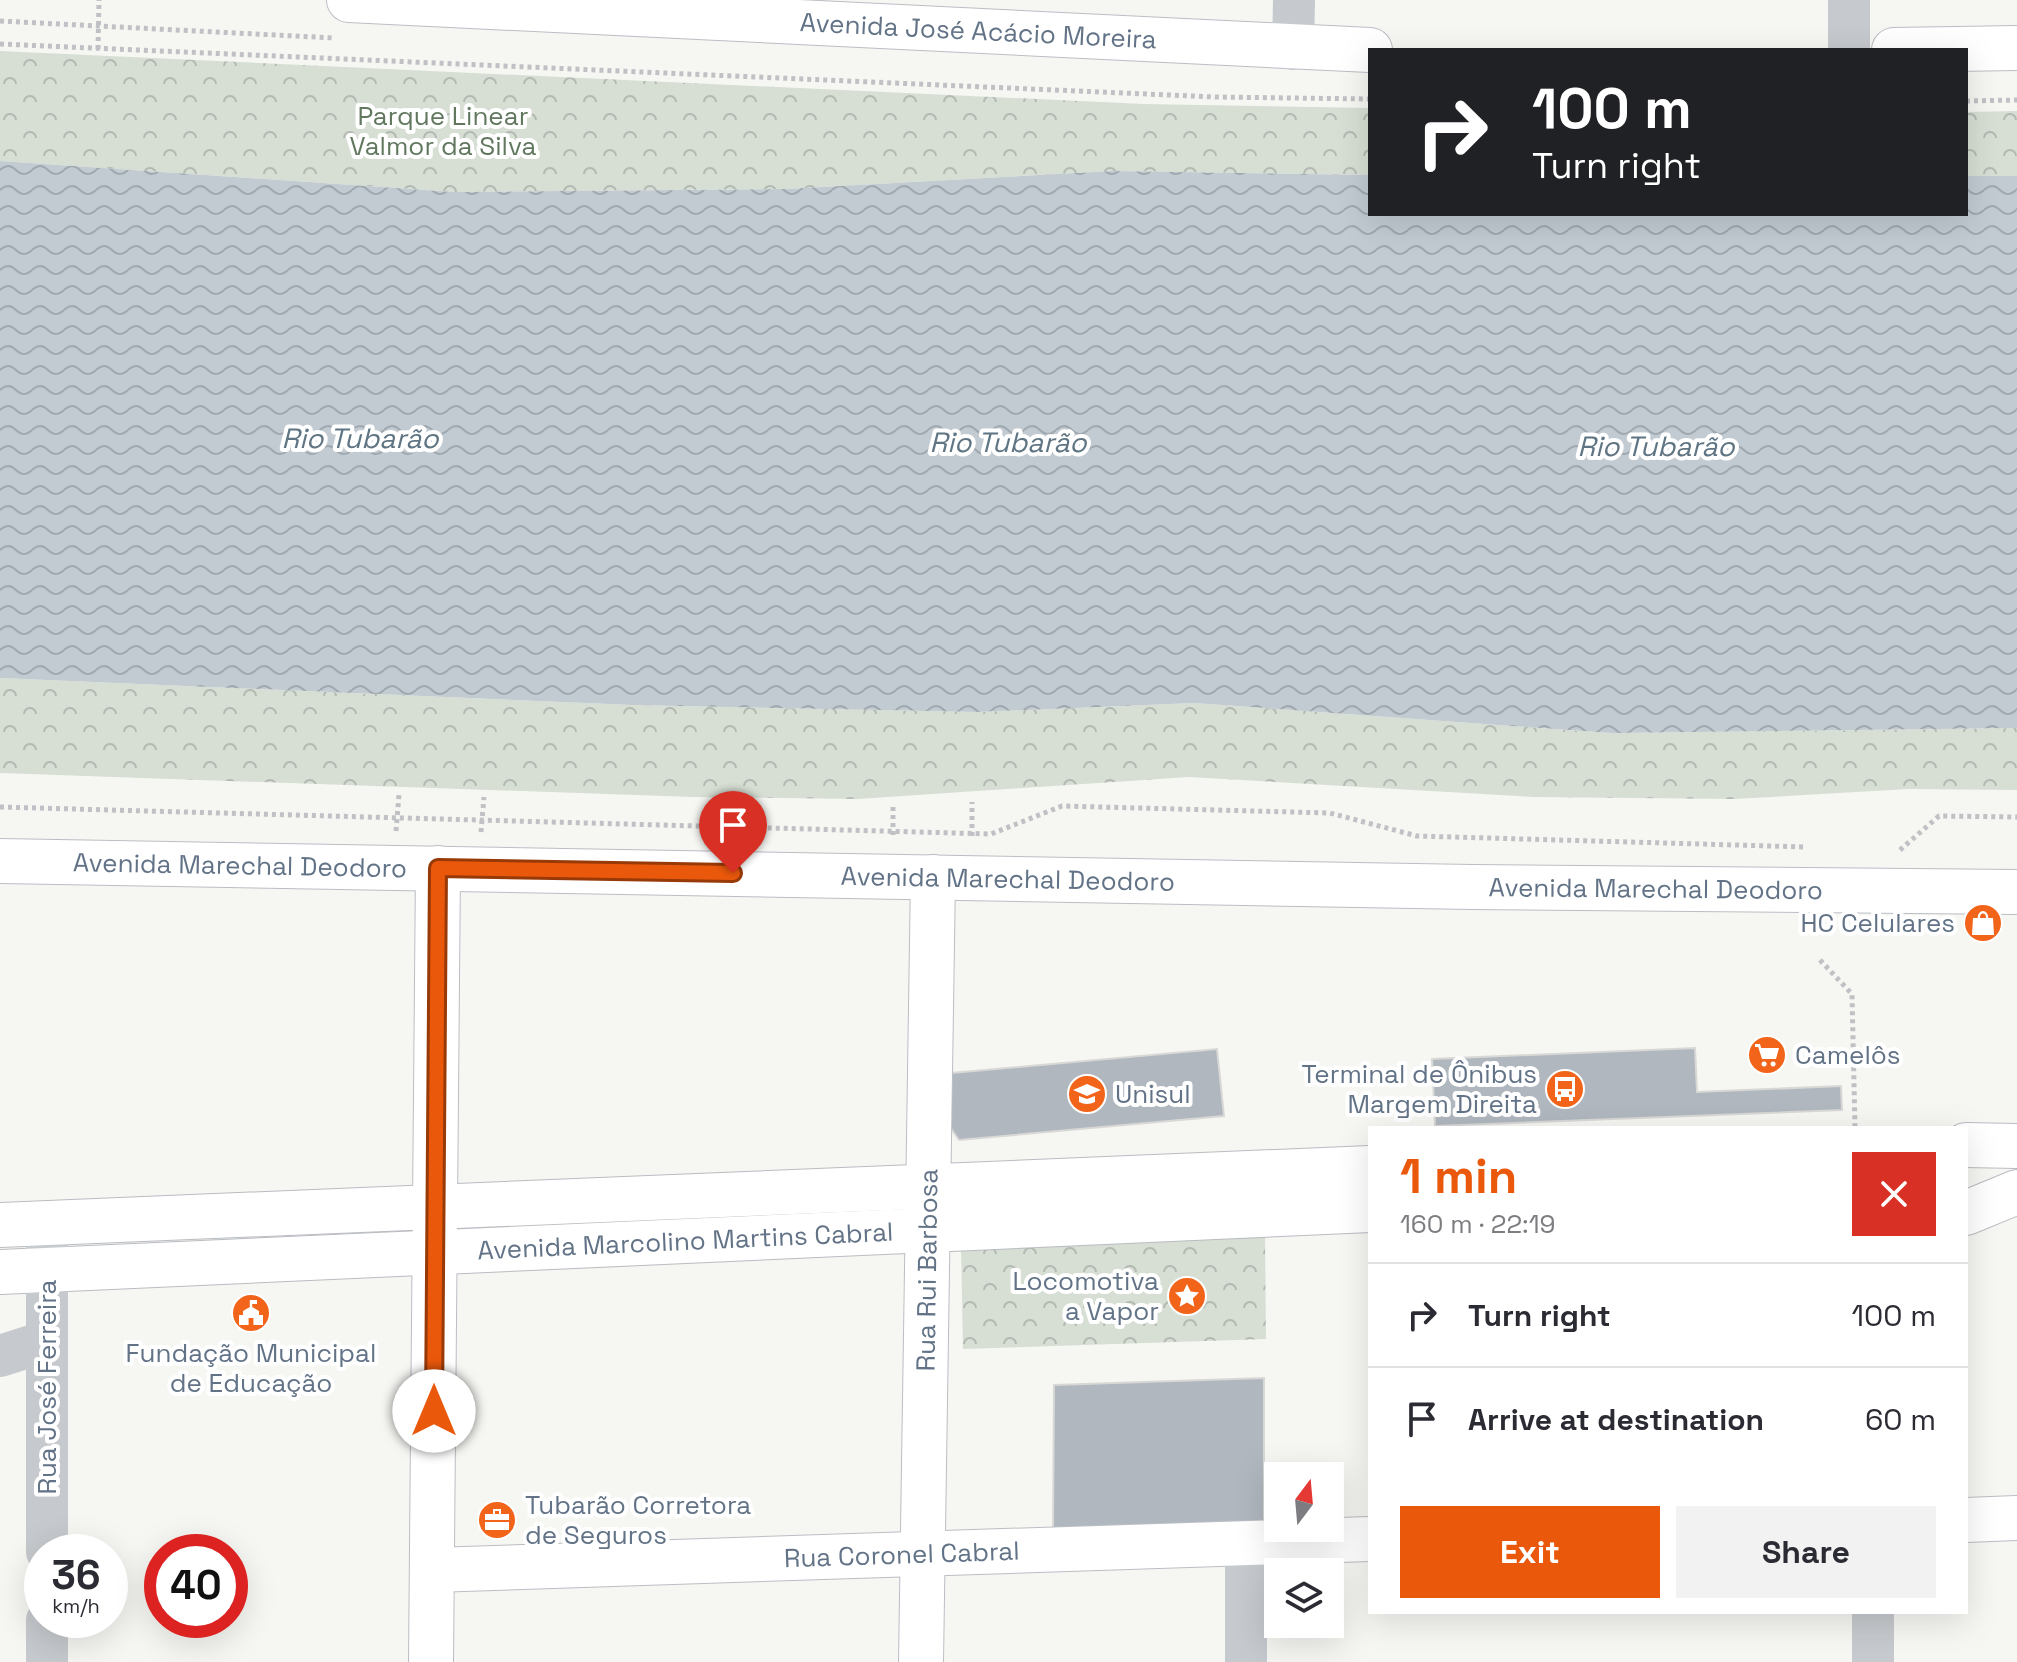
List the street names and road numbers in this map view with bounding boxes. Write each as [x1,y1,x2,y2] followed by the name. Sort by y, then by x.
[799,5,1157,57] street label: Avenida José Acácio Moreira
[73,845,407,885] street label: Avenida Marechal Deodoro
[840,859,1175,899] street label: Avenida Marechal Deodoro
[1488,870,1823,907] street label: Avenida Marechal Deodoro
[908,1168,946,1372] street label: Rua Rui Barbosa
[476,1215,894,1267] street label: Avenida Marcolino Martins Cabral
[30,1279,64,1495] street label: Rua José Ferreira
[783,1534,1020,1575] street label: Rua Coronel Cabral

